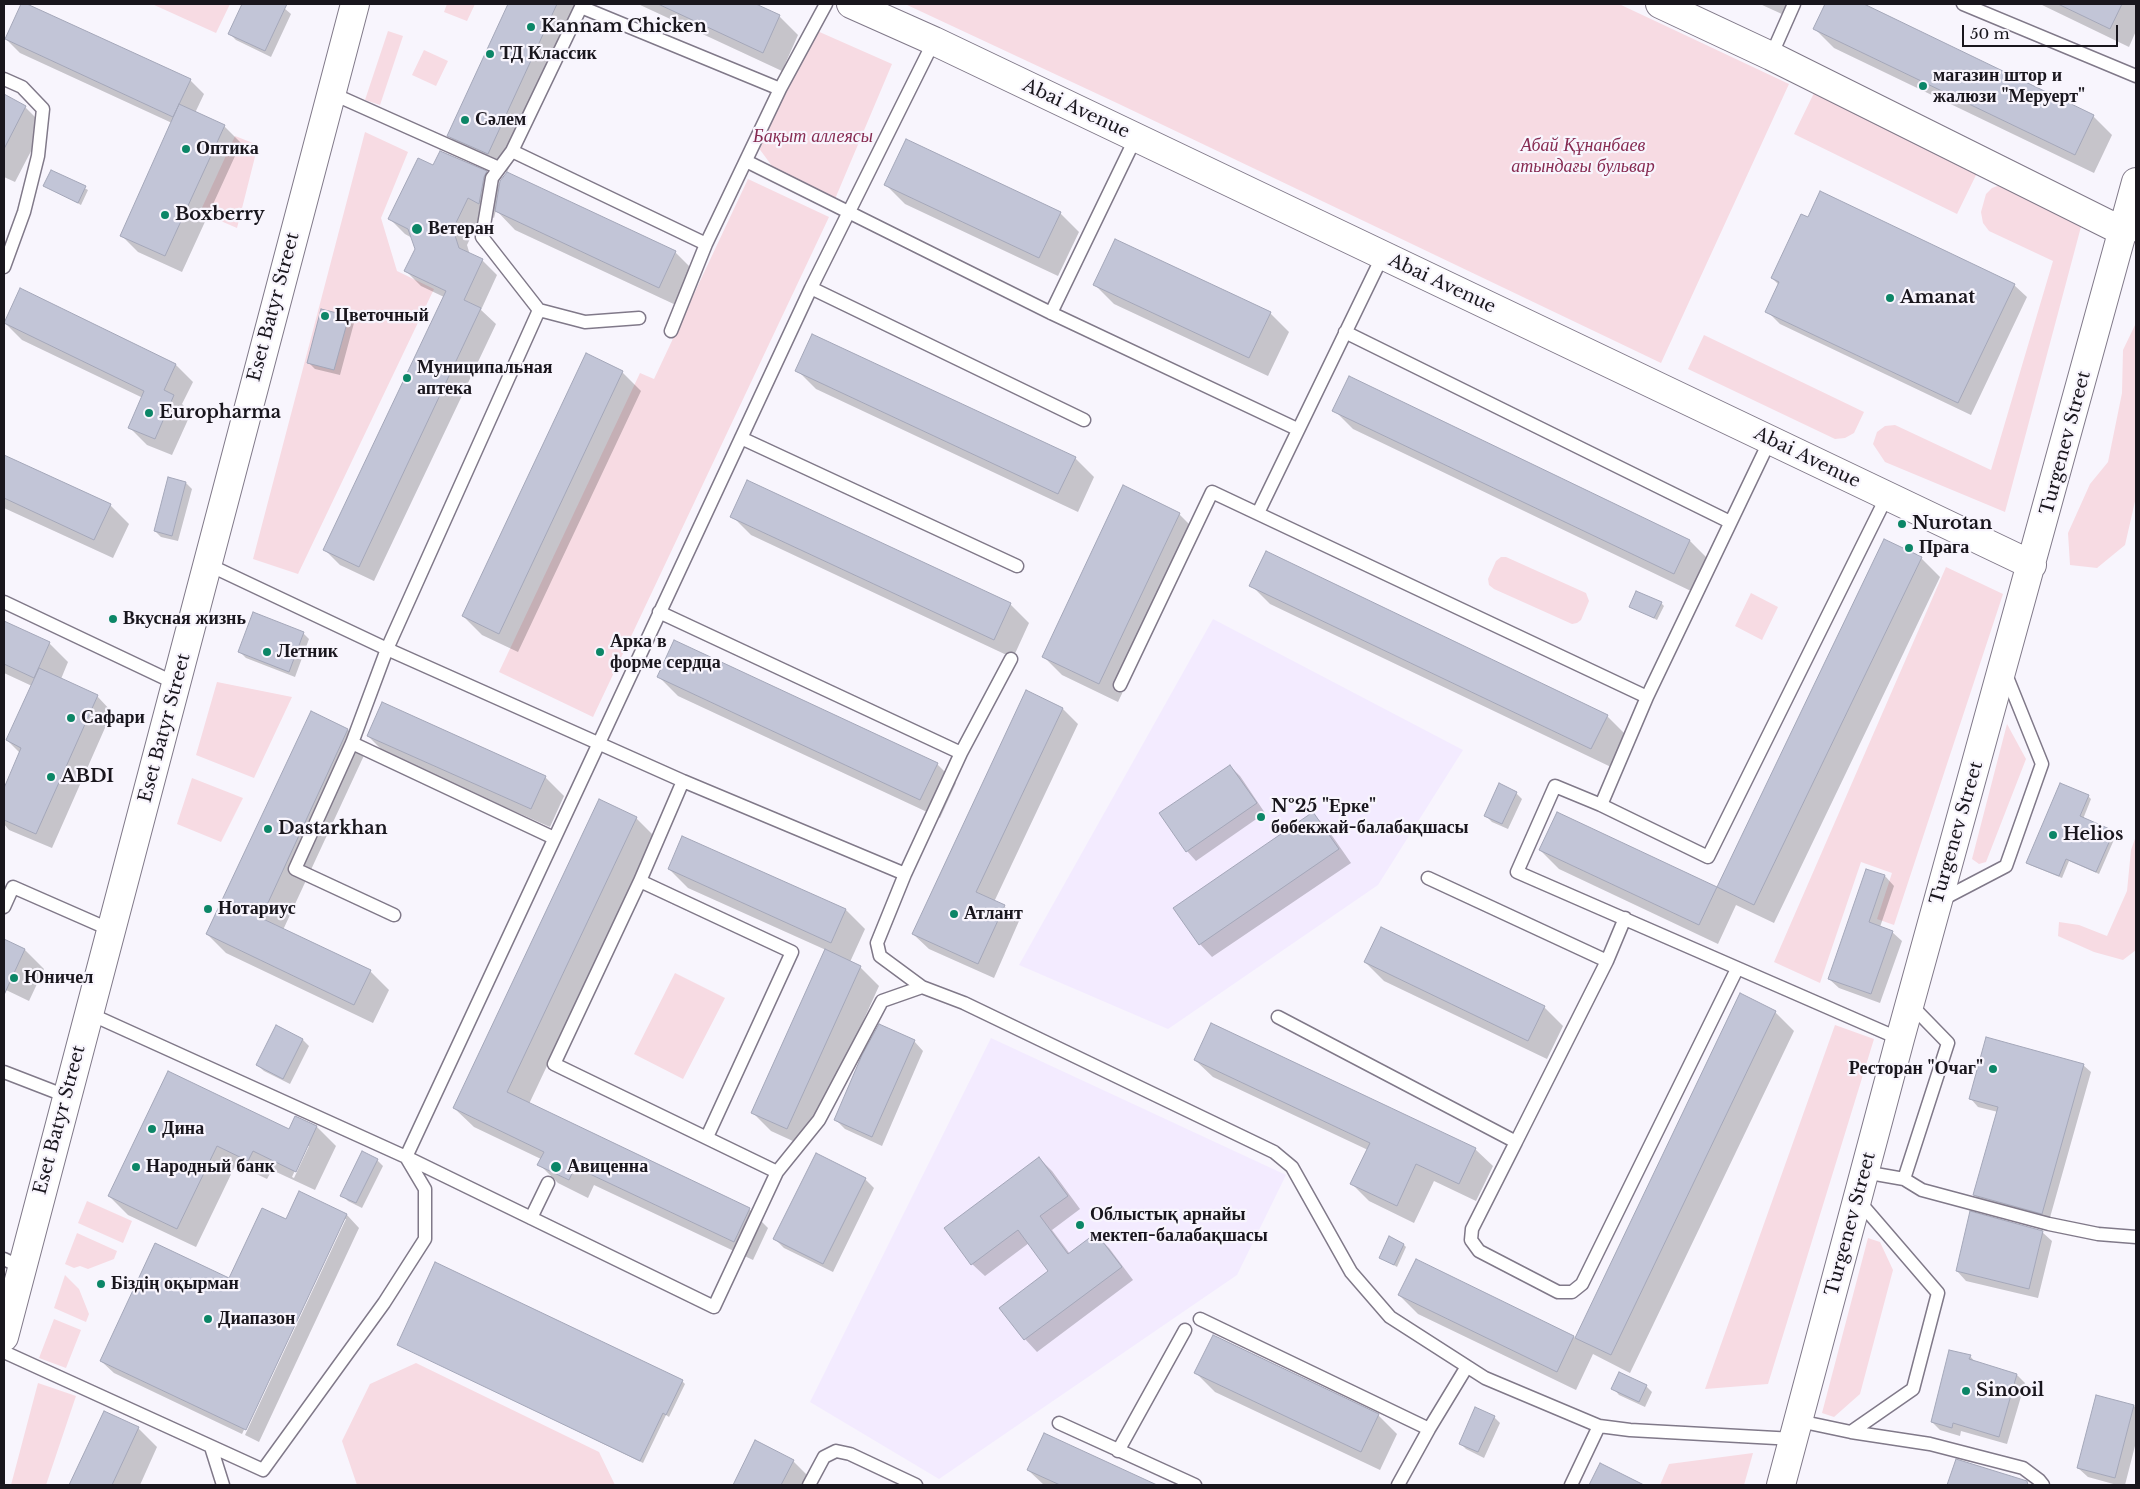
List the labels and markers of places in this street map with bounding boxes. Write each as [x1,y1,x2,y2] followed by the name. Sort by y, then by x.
[541,16,707,38] place label: Kannam Chicken
[525,21,537,33] marker: Kannam Chicken
[500,43,597,65] place label: ТД Классик
[484,48,496,60] marker: ТД Классик
[1933,65,2085,108] place label: магазин штор и жалюзи "Меруерт"
[1917,80,1929,92] marker: магазин штор и жалюзи "Меруерт"
[475,109,526,131] place label: Сәлем
[459,114,471,126] marker: Сәлем
[196,138,259,160] place label: Оптика
[180,143,192,155] marker: Оптика
[175,204,265,226] place label: Boxberry
[159,209,171,221] marker: Boxberry
[428,218,494,240] place label: Ветеран
[410,222,424,236] marker: Ветеран
[1900,287,1975,309] place label: Amanat
[1884,292,1896,304] marker: Amanat
[335,305,429,327] place label: Цветочный
[319,310,331,322] marker: Цветочный
[417,357,552,399] place label: Муниципальная аптека
[401,372,413,384] marker: Муниципальная аптека
[159,402,281,424] place label: Europharma
[143,407,155,419] marker: Europharma
[1912,513,1992,535] place label: Nurotan
[1896,518,1908,530] marker: Nurotan
[1919,537,1969,559] place label: Прага
[1903,542,1915,554] marker: Прага
[123,608,246,630] place label: Вкусная жизнь
[107,613,119,625] marker: Вкусная жизнь
[610,631,721,674] place label: Арка в форме сердца
[277,641,338,663] place label: Летник
[261,646,273,658] marker: Летник
[594,646,606,658] marker: Арка в форме сердца
[81,707,145,729] place label: Сафари
[65,712,77,724] marker: Сафари
[61,766,114,788] place label: ABDI
[45,771,57,783] marker: ABDI
[1271,796,1469,839] place label: №25 "Ерке" бөбекжай-балабақшасы
[1255,811,1267,823] marker: №25 "Ерке" бөбекжай-балабақшасы
[278,818,388,840] place label: Dastarkhan
[262,823,274,835] marker: Dastarkhan
[2063,824,2123,846] place label: Helios
[2047,829,2059,841] marker: Helios
[218,898,296,920] place label: Нотариус
[202,903,214,915] marker: Нотариус
[964,903,1023,925] place label: Атлант
[948,908,960,920] marker: Атлант
[24,967,93,989] place label: Юничел
[8,972,20,984] marker: Юничел
[1849,1058,1983,1080] place label: Ресторан "Очаг"
[1987,1063,1999,1075] marker: Ресторан "Очаг"
[162,1118,204,1140] place label: Дина
[146,1123,158,1135] marker: Дина
[146,1156,275,1178] place label: Народный банк
[567,1156,648,1178] place label: Авиценна
[549,1160,563,1174] marker: Авиценна
[130,1161,142,1173] marker: Народный банк
[1090,1204,1268,1246] place label: Облыстық арнайы мектеп-балабақшасы
[1074,1219,1086,1231] marker: Облыстық арнайы мектеп-балабақшасы
[111,1273,239,1295] place label: Біздің оқырман
[95,1278,107,1290] marker: Біздің оқырман
[218,1308,295,1330] place label: Диапазон
[202,1313,214,1325] marker: Диапазон
[1976,1380,2044,1402] place label: Sinooil
[1960,1385,1972,1397] marker: Sinooil

